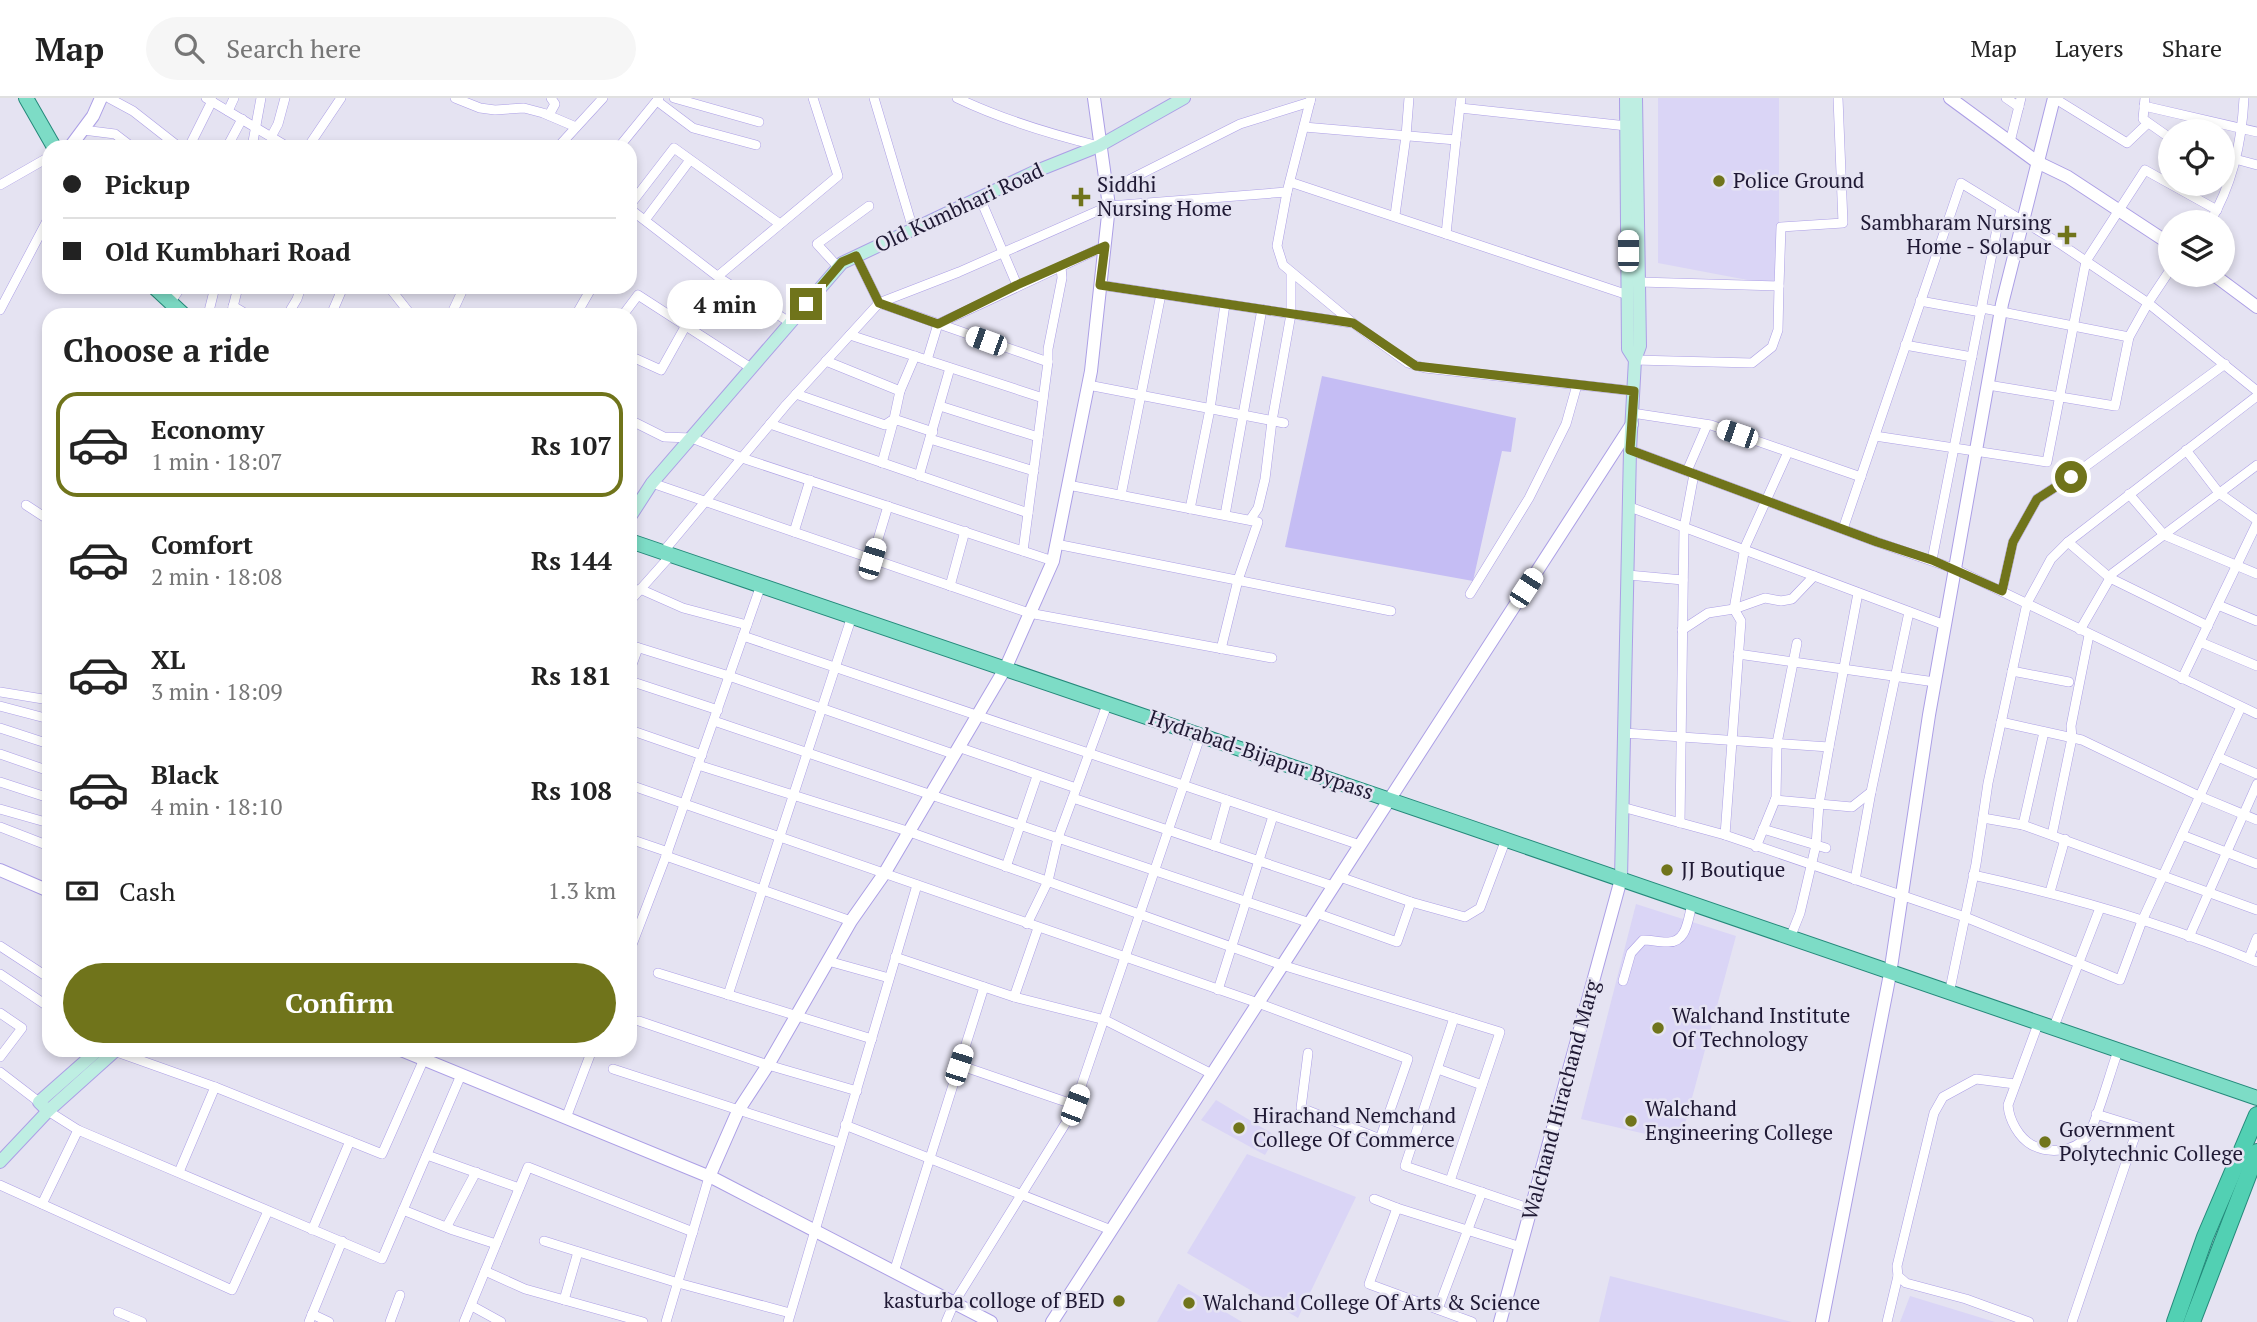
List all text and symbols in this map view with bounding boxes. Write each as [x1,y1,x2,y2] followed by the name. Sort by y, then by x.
[146,17,636,80] search box
[35,27,104,70] text: Map
[170,29,208,67] icon: search
[226,31,361,65] text: Search here
[1970,32,2017,64] text: Map
[2055,32,2124,64] text: Layers
[2162,32,2222,64] text: Share
[2158,119,2235,287] map controls
[2158,119,2235,196] button: locate
[870,156,1048,258] street label: Old Kumbhari Road
[1733,166,1865,194] place label: Police Ground
[105,167,190,201] text: Pickup
[1097,170,1232,222] place label: Siddhi Nursing Home
[1711,173,1727,189] marker: Police Ground
[1071,187,1091,207] marker: Siddhi Nursing Home
[1860,208,2052,260] place label: Sambharam Nursing Home - Solapur
[2158,210,2235,287] button: layers
[2057,225,2077,245] marker: Sambharam Nursing Home - Solapur
[1618,230,1639,272] car
[105,234,351,268] text: Old Kumbhari Road
[666,280,782,328] callout: 4 min
[790,288,822,320] route end
[694,289,756,320] text: 4 min
[963,324,1010,358] car
[63,329,270,371] text: Choose a ride
[151,412,264,446] text: Economy
[67,413,130,476] icon: car
[1714,417,1761,451] car
[531,428,612,462] text: Rs 107
[151,446,283,477] text: 1 min · 18:07
[2055,461,2087,493] route start
[151,527,253,561] text: Comfort
[67,528,130,591] icon: car
[856,536,889,582] car
[531,543,612,577] text: Rs 144
[151,561,283,592] text: 2 min · 18:08
[1506,565,1547,611] car
[151,642,185,676] text: XL
[67,643,130,706] icon: car
[531,658,612,692] text: Rs 181
[151,676,283,707] text: 3 min · 18:09
[1145,702,1377,806] street label: Hydrabad-Bijapur Bypass
[151,757,219,791] text: Black
[67,758,130,821] icon: car
[531,773,612,807] text: Rs 108
[151,791,283,822] text: 4 min · 18:10
[1681,855,1785,883] place label: JJ Boutique
[1659,862,1675,878] marker: JJ Boutique
[63,872,101,910] icon: cash
[119,874,175,908] text: Cash
[548,875,616,906] text: 1.3 km
[63,963,616,1043] button: Confirm
[1515,976,1606,1223] street label: Walchand Hirachand Marg
[1672,1001,1850,1053] place label: Walchand Institute Of Technology
[1650,1020,1666,1036] marker: Walchand Institute Of Technology
[943,1042,976,1088] car
[1058,1082,1093,1128] car
[1645,1094,1833,1146] place label: Walchand Engineering College
[1253,1101,1456,1153] place label: Hirachand Nemchand College Of Commerce
[1623,1113,1639,1129] marker: Walchand Engineering College
[2059,1115,2243,1167] place label: Government Polytechnic College
[1231,1120,1247,1136] marker: Hirachand Nemchand College Of Commerce
[2037,1134,2053,1150] marker: Government Polytechnic College
[884,1286,1105,1314] place label: kasturba colloge of BED
[1203,1288,1540,1316] place label: Walchand College Of Arts & Science
[1111,1293,1127,1309] marker: kasturba colloge of BED
[1181,1295,1197,1311] marker: Walchand College Of Arts & Science

